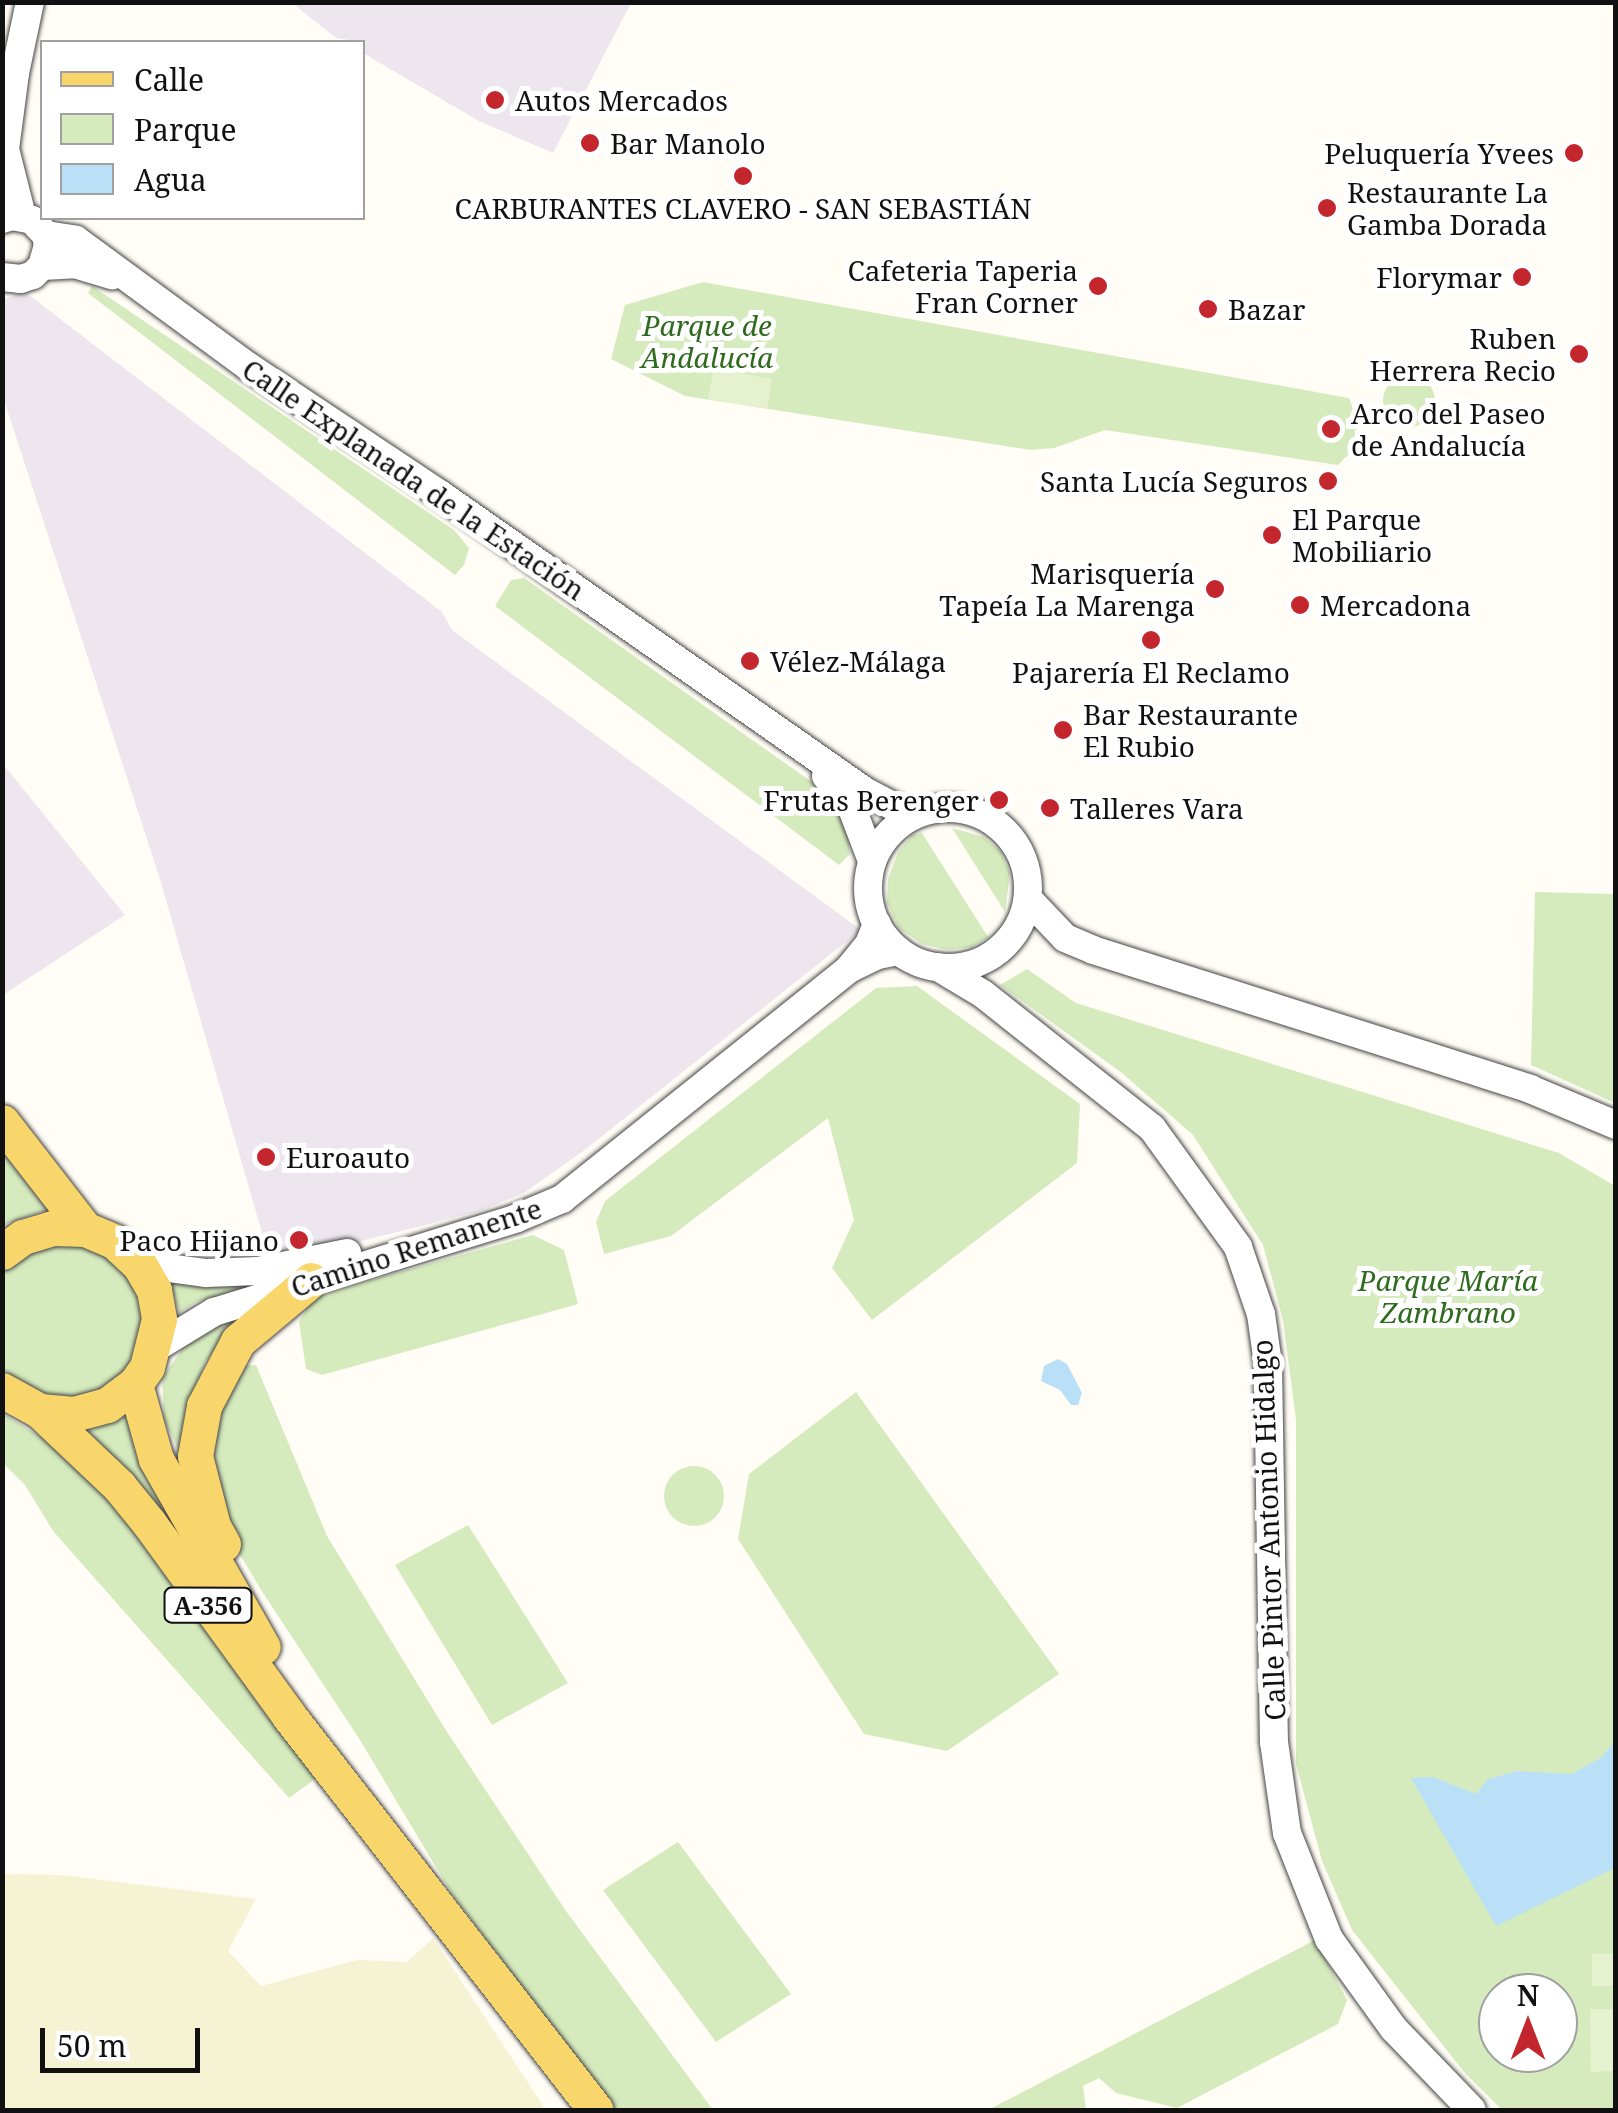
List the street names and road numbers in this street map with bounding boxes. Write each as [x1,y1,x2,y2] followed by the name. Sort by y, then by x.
[236,352,592,606] street label: Calle Explanada de la Estación
[287,1191,545,1303] street label: Camino Remanente
[1245,1339,1291,1721] street label: Calle Pintor Antonio Hidalgo
[163,1585,253,1625] road number: A-356

